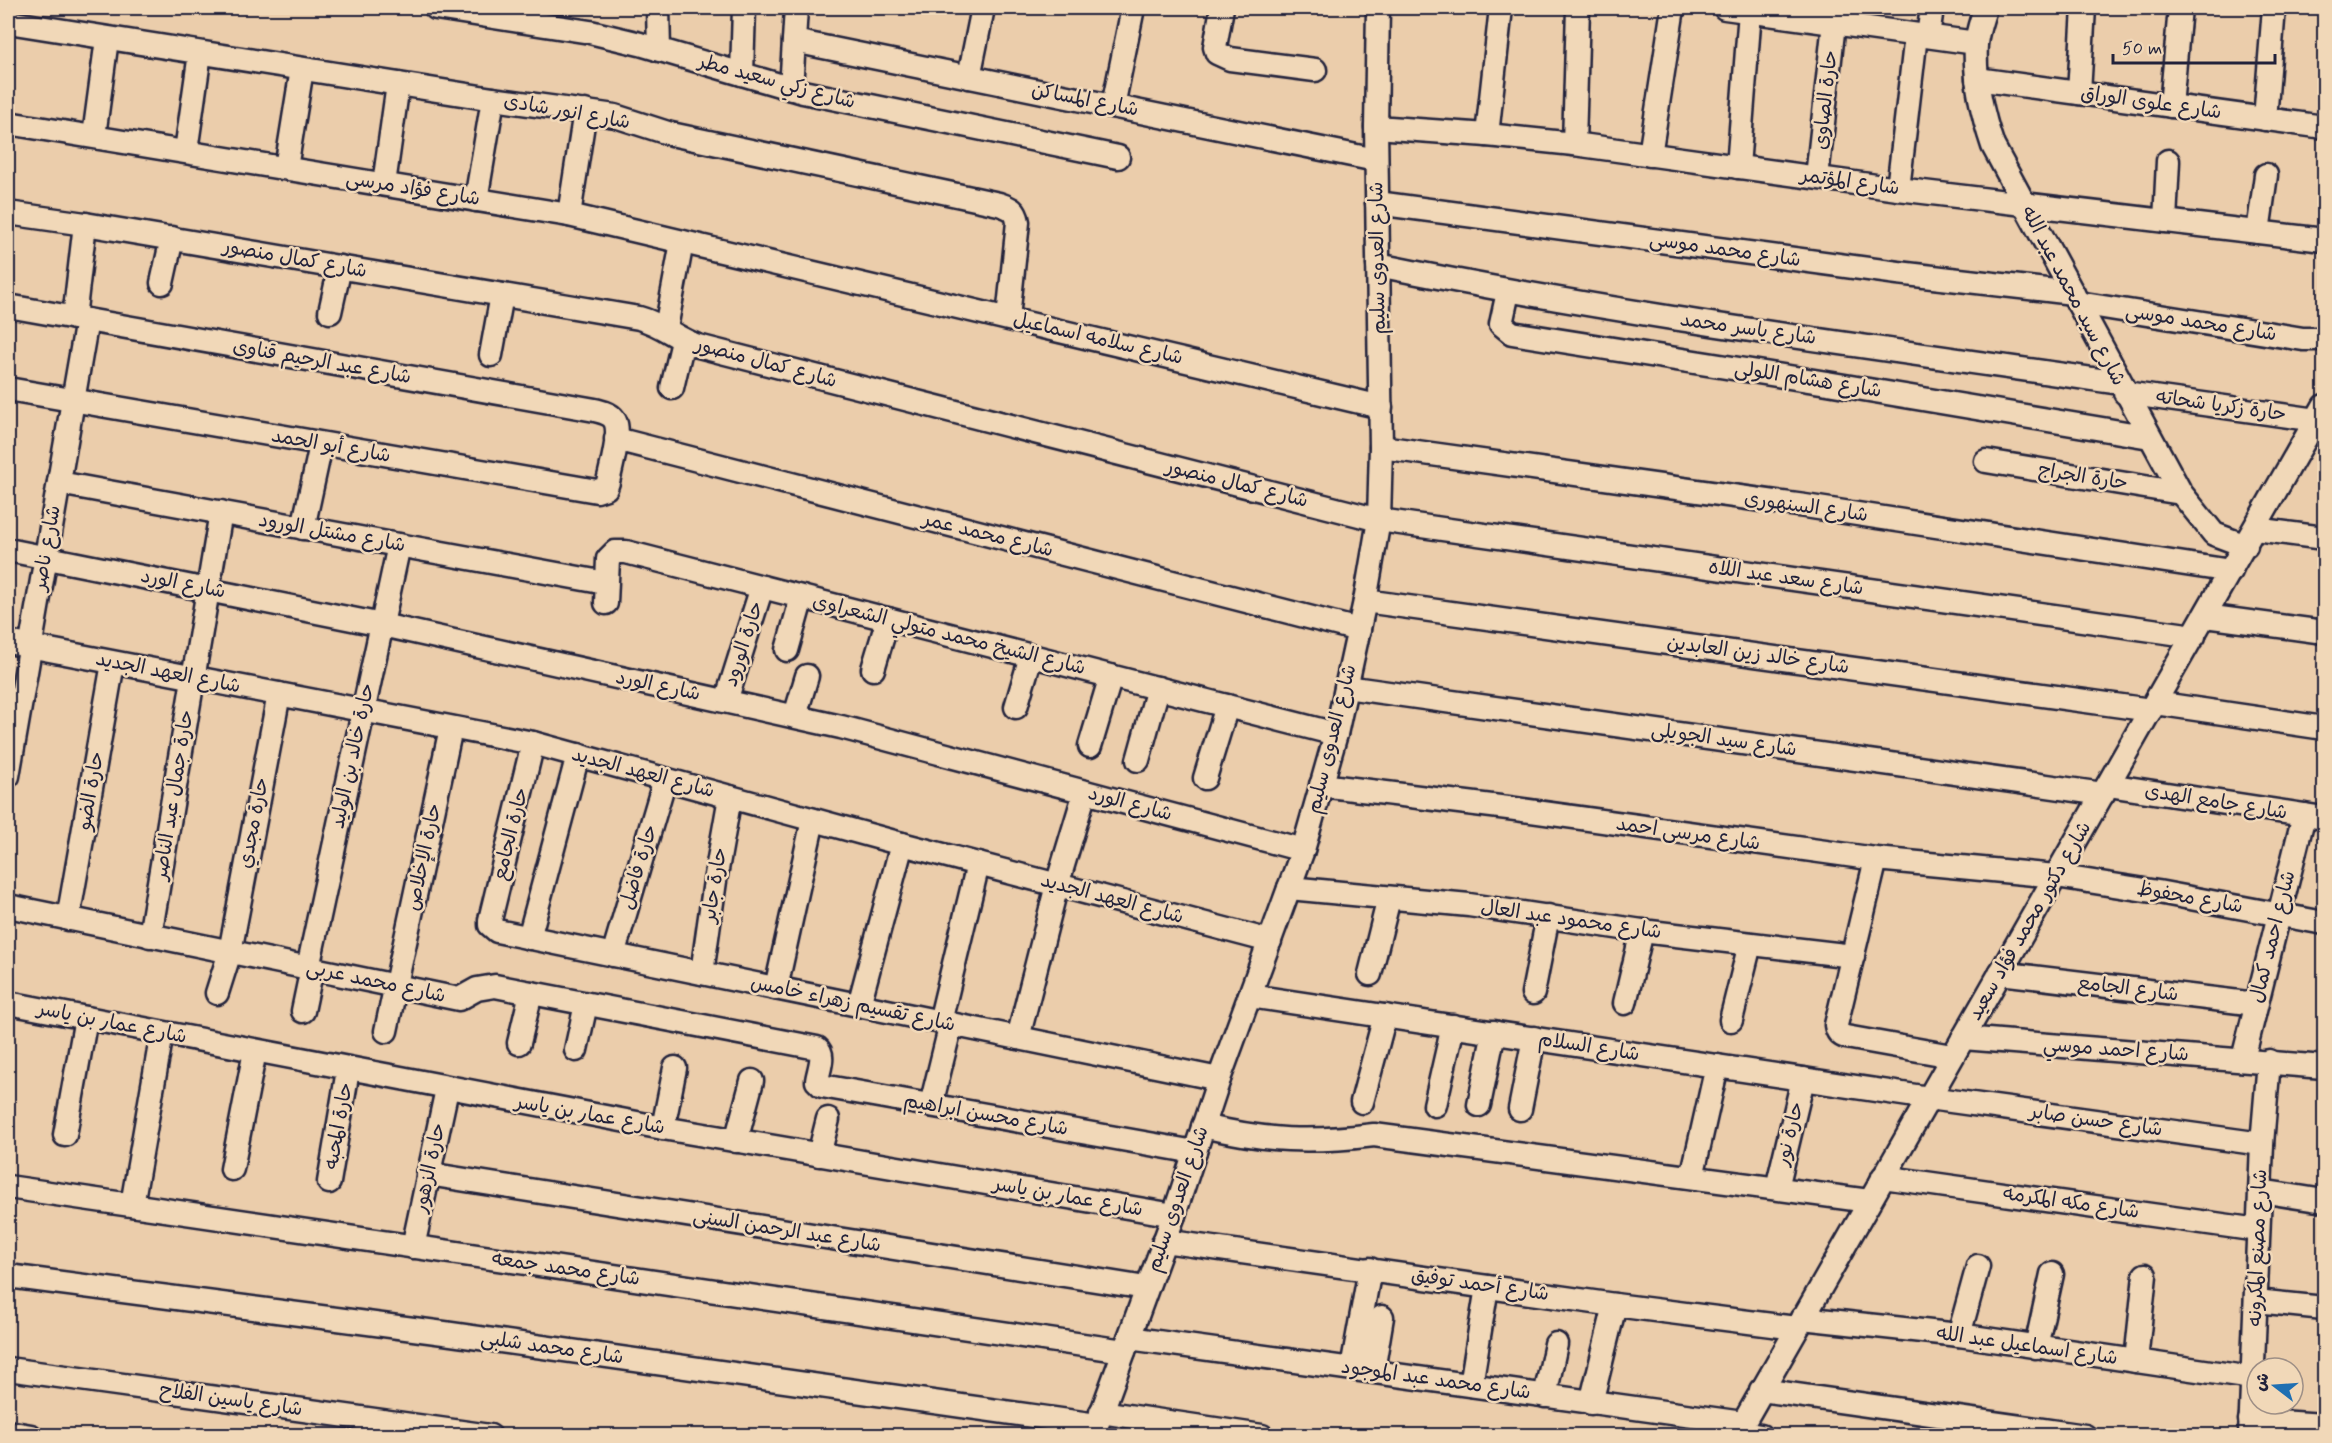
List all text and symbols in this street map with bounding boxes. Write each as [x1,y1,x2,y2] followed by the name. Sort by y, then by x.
[2113,27,2275,65] scale bar
[2122,37,2162,61] text: 50 m
[693,48,858,119] street label: شارع زكي سعيد مطر
[1807,49,1845,151] street label: حارة الصاوى
[1029,76,1141,124] street label: شارع المساكن
[2079,80,2223,126] street label: شارع علوى الوراق
[502,88,632,136] street label: شارع انور شادى
[1797,161,1901,202] street label: شارع المؤتمر
[344,165,482,213] street label: شارع فؤاد مرسى
[1363,181,1393,335] street label: شارع العدوى سليم
[2014,201,2132,391] street label: شارع سيد محمد عبد الله
[1648,226,1802,274] street label: شارع محمد موسى
[219,233,369,285] street label: شارع كمال منصور
[2124,298,2278,348] street label: شارع محمد موسى
[1010,306,1186,372] street label: شارع سلامه اسماعيل
[1678,306,1818,352] street label: شارع ياسر محمد
[690,331,840,395] street label: شارع كمال منصور
[230,333,413,392] street label: شارع عبد الرحيم قناوى
[1733,355,1883,405] street label: شارع هشام اللولى
[2154,383,2288,429] street label: حارة زكريا شحاته
[269,422,393,470] street label: شارع أبو الحمد
[1161,453,1311,515] street label: شارع كمال منصور
[2036,457,2130,497] street label: حارة الجراج
[1742,485,1870,529] street label: شارع السنهورى
[26,503,68,595] street label: شارع ناصر
[918,505,1056,564] street label: شارع محمد عمر
[256,507,408,559] street label: شارع مشتل الورود
[1707,554,1865,602] street label: شارع سعد عبد اللاه
[138,563,228,605] street label: شارع الورد
[809,588,1088,685] street label: شارع الشيخ محمد متولي الشعراوى
[718,598,770,690] street label: حارة الورود
[1665,629,1851,681] street label: شارع خالد زين العابدين
[93,646,243,700] street label: شارع العهد الجديد
[1300,662,1364,816] street label: شارع العدوى سليم
[613,664,703,708] street label: شارع الورد
[324,681,382,831] street label: حارة خالد بن الوليد
[147,708,201,884] street label: حارة جمال عبد الناصر
[1649,716,1799,764] street label: شارع سيد الجويلى
[568,741,718,805] street label: شارع العهد الجديد
[71,749,111,834] street label: حارة الضو
[232,775,276,871] street label: حارة مجدي
[2143,777,2289,827] street label: شارع جامع الهدى
[1085,780,1175,828] street label: شارع الورد
[486,785,536,883] street label: حارة الجامع
[399,801,449,913] street label: حارة الإخلاص
[1614,811,1762,857] street label: شارع مرسى احمد
[1962,817,2098,1025] street label: شارع دكتور محمد فؤاد سعيد
[613,821,665,913] street label: حارة فاضل
[695,846,734,926] street label: حارة جابر
[1037,867,1187,931] street label: شارع العهد الجديد
[2243,868,2303,1006] street label: شارع احمد كمال
[2135,875,2245,921] street label: شارع محفوظ
[1479,894,1663,946] street label: شارع محمود عبد العال
[304,954,448,1010] street label: شارع محمد عربى
[748,969,958,1039] street label: شارع تقسيم زهراء خامس
[2076,969,2180,1009] street label: شارع الجامع
[33,995,189,1051] street label: شارع عمار بن ياسر
[1536,1026,1642,1068] street label: شارع السلام
[2042,1031,2190,1072] street label: شارع احمد موسي
[318,1080,360,1172] street label: حارة المحبه
[902,1087,1070,1143] street label: شارع محسن ابراهيم
[511,1088,667,1141] street label: شارع عمار بن ياسر
[2026,1098,2164,1144] street label: شارع حسن صابر
[1769,1099,1811,1170] street label: حارة نور
[407,1120,453,1217] street label: حارة الزهور
[1140,1122,1216,1276] street label: شارع العدوى سليم
[2242,1169,2274,1327] street label: شارع مصنع المكرونه
[989,1170,1145,1223] street label: شارع عمار بن ياسر
[2001,1180,2141,1226] street label: شارع مكه المكرمه
[691,1203,883,1259] street label: شارع عبد الرحمن السنى
[490,1245,642,1293] street label: شارع محمد جمعه
[1409,1262,1551,1308] street label: شارع أحمد توفيق
[1935,1320,2119,1372] street label: شارع اسماعيل عبد الله
[479,1325,625,1371] street label: شارع محمد شلبى
[1339,1353,1533,1407] street label: شارع محمد عبد الموجود
[2245,1356,2305,1416] north arrow
[2249,1371,2275,1394] text: ش
[158,1377,304,1423] street label: شارع ياسين الفلاح

